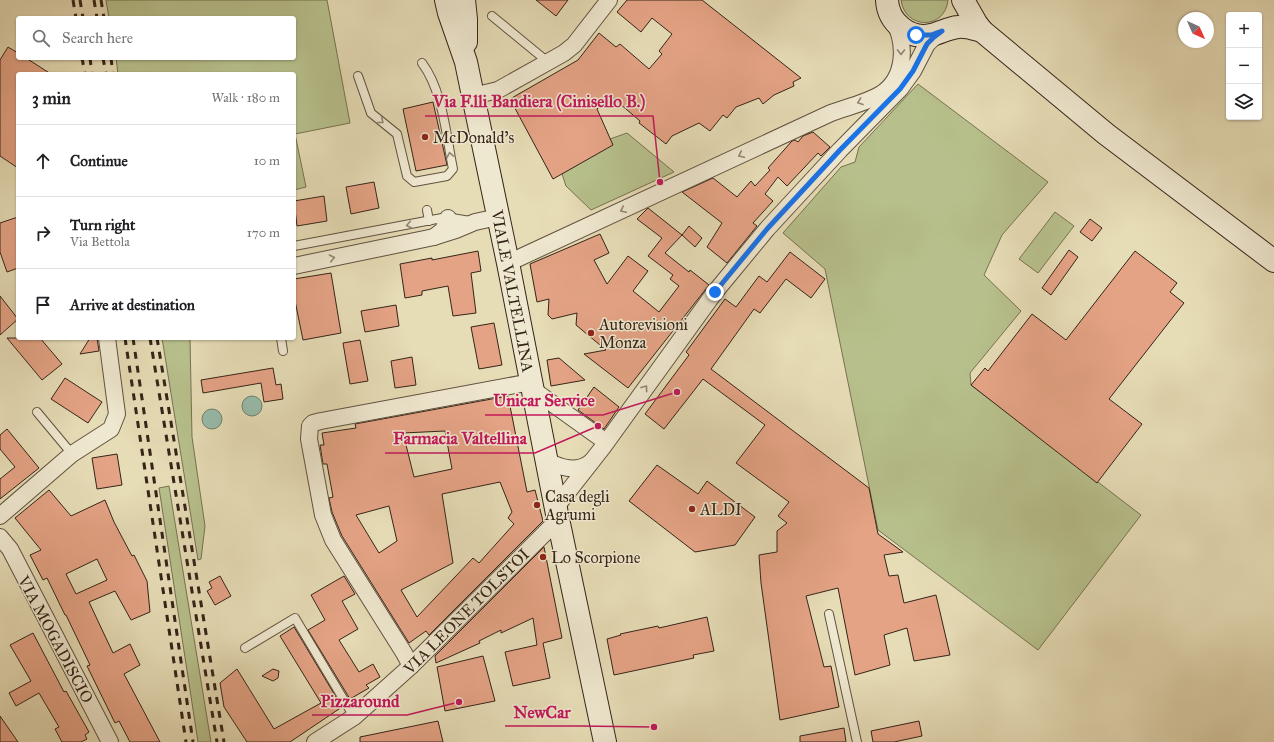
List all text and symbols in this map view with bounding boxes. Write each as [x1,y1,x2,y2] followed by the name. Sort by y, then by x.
[1178,12,1214,48] north arrow
[1226,12,1262,120] map controls
[1226,12,1262,48] button: +
[16,16,296,60] search box
[907,26,925,44] route start
[30,27,52,49] icon: search
[62,29,133,47] text: Search here
[1226,48,1262,84] button: −
[897,49,905,55] one-way arrow
[1226,84,1262,120] button: layers
[425,87,653,116] callout: Via F.lli Bandiera (Cinisello B.)
[32,88,71,109] text: 3 min
[211,90,280,106] text: Walk · 180 m
[432,91,645,112] text: Via F.lli Bandiera (Cinisello B.)
[857,98,864,106] one-way arrow
[377,117,384,124] one-way arrow
[433,128,514,147] place label: McDonald's
[420,132,430,142] marker: McDonald's
[32,150,54,172] icon: ahead
[738,150,745,158] one-way arrow
[70,152,128,170] text: Continue
[446,152,455,158] one-way arrow
[254,153,280,169] text: 10 m
[620,205,628,213] one-way arrow
[487,207,538,374] street label: VIALE VALTELLINA
[70,216,135,234] text: Turn right
[405,220,412,228] one-way arrow
[32,222,54,244] icon: right
[247,225,280,241] text: 170 m
[70,234,130,250] text: Via Bettola
[329,255,335,263] one-way arrow
[706,283,724,301] route end
[32,294,54,316] icon: arrive
[70,296,195,314] text: Arrive at destination
[598,315,689,352] place label: Autorevisioni Monza
[586,328,596,338] marker: Autorevisioni Monza
[641,385,648,392] one-way arrow
[485,386,603,415] callout: Unicar Service
[493,390,595,411] text: Unicar Service
[385,424,535,453] callout: Farmacia Valtellina
[393,428,528,449] text: Farmacia Valtellina
[544,487,610,525] place label: Casa degli Agrumi
[532,500,542,510] marker: Casa degli Agrumi
[699,500,742,519] place label: ALDI
[687,504,697,514] marker: ALDI
[399,545,533,679] street label: VIA LEONE TOLSTOI
[551,548,641,567] place label: Lo Scorpione
[538,552,548,562] marker: Lo Scorpione
[14,571,97,706] street label: VIA MOGADISCIO
[312,686,407,715] callout: Pizzaround
[320,691,400,712] text: Pizzaround
[505,697,579,726] callout: NewCar
[513,702,571,723] text: NewCar

